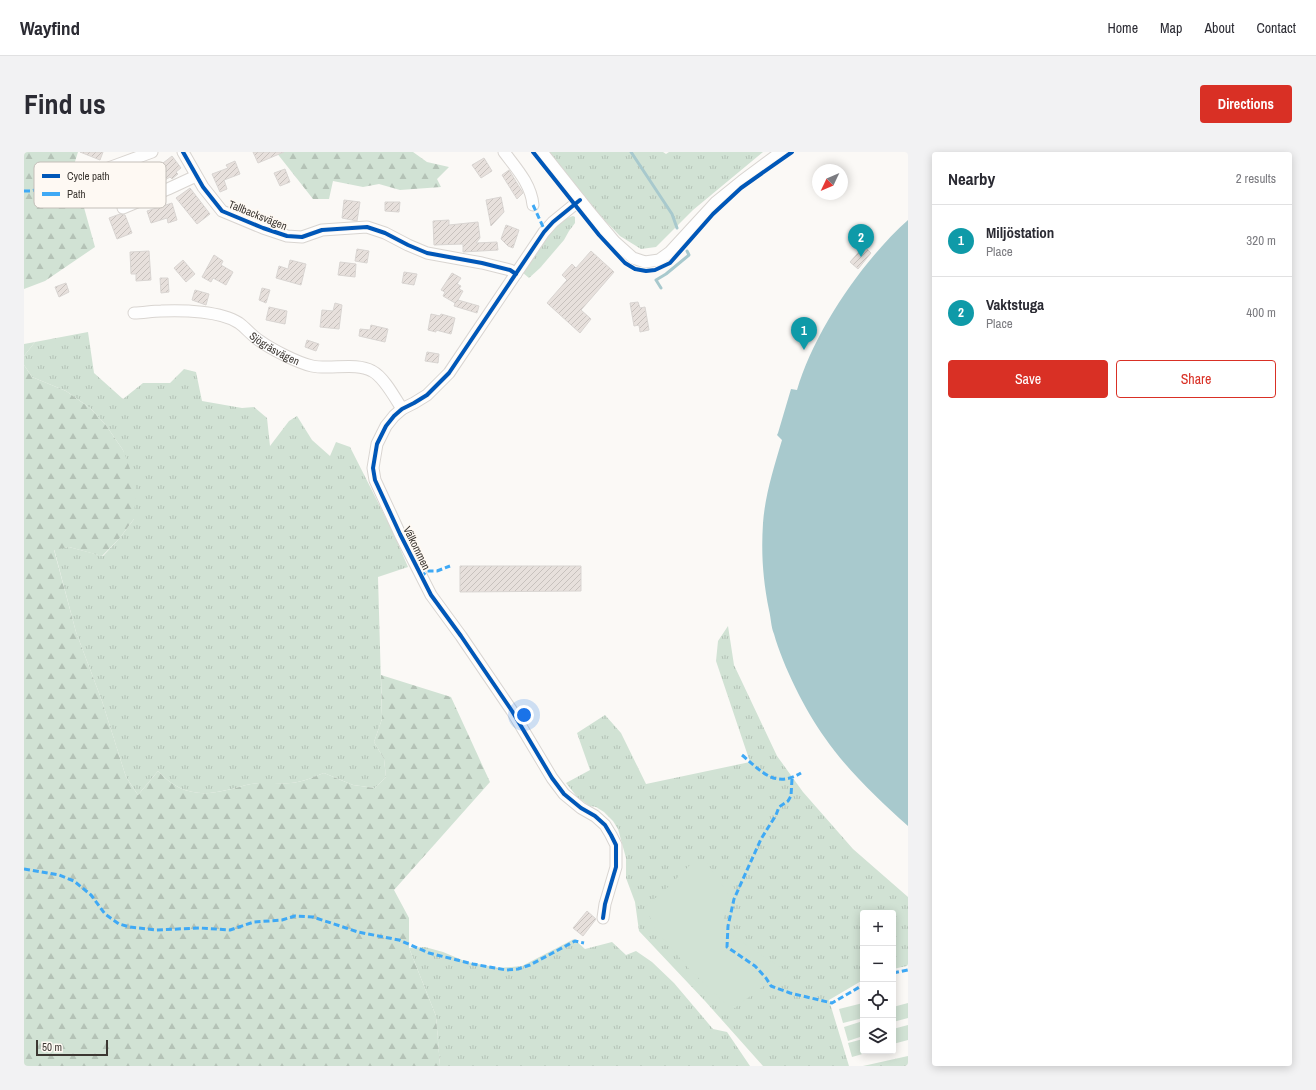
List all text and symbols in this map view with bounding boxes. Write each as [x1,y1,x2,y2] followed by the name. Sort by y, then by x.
[20,15,80,41] text: Wayfind
[1107,19,1138,37] text: Home
[1160,19,1182,37] text: Map
[1204,19,1234,37] text: About
[1256,19,1296,37] text: Contact
[24,85,106,123] text: Find us
[1200,85,1292,123] button: Directions
[34,162,166,208] legend
[812,164,848,200] north arrow
[948,167,995,190] text: Nearby
[67,169,110,183] text: Cycle path
[1236,170,1276,187] text: 2 results
[67,187,86,201] text: Path
[227,197,289,233] street label: Tallbacksvägen
[986,222,1054,243] text: Miljöstation
[848,224,874,257] pin: 2
[958,232,964,249] text: 1
[1246,232,1276,249] text: 320 m
[986,243,1013,260] text: Place
[986,294,1044,315] text: Vaktstuga
[958,304,964,321] text: 2
[1246,304,1276,321] text: 400 m
[986,315,1013,332] text: Place
[791,317,817,350] pin: 1
[247,329,302,368] street label: Sjögräsvägen
[948,360,1108,398] button: Save
[1116,360,1276,398] button: Share
[400,524,434,572] street label: Välkommen
[514,705,534,725] your location
[860,910,896,1054] map controls
[860,910,896,946] button: +
[860,946,896,982] button: −
[860,982,896,1018] button: locate
[860,1018,896,1054] button: layers
[36,1038,108,1057] scale bar
[42,1040,62,1054] text: 50 m

